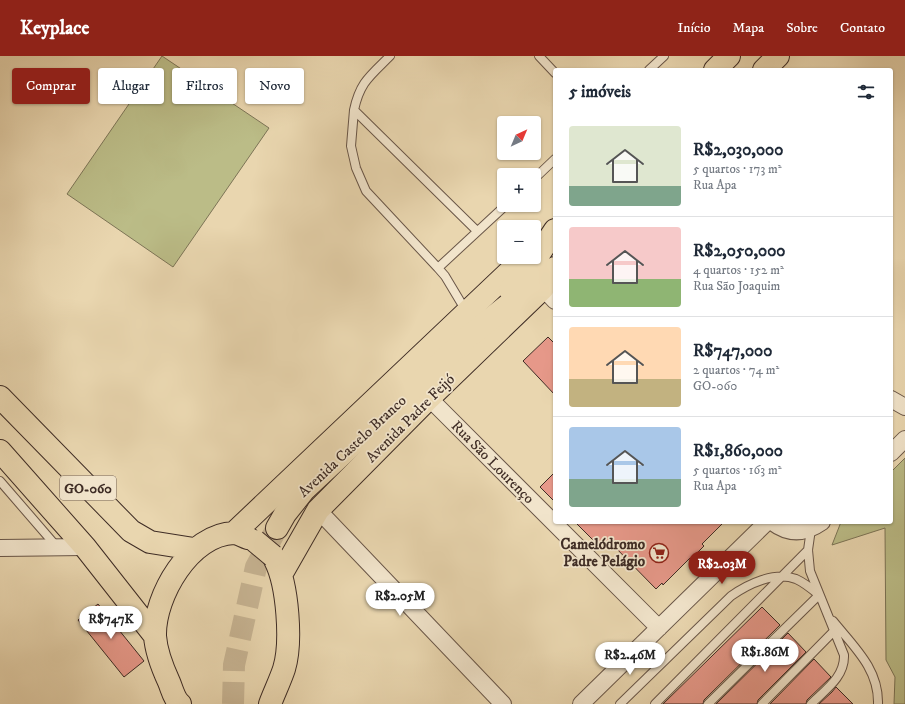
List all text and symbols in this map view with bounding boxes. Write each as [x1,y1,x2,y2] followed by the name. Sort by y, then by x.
[20,17,89,40] text: Keyplace
[677,19,711,37] text: Início
[733,19,764,37] text: Mapa
[786,19,818,37] text: Sobre
[840,19,885,37] text: Contato
[12,68,90,104] chip: Comprar
[98,68,164,104] chip: Alugar
[172,68,237,104] chip: Filtros
[245,68,304,104] chip: Novo
[569,81,631,103] text: 5 imóveis
[855,81,877,103] icon: filters
[497,116,541,160] north arrow
[497,116,541,264] map controls
[693,139,783,161] text: R$2,030,000
[601,142,649,190] icon: home
[693,161,782,177] text: 5 quartos · 173 m²
[497,168,541,212] button: +
[693,177,737,193] text: Rua Apa
[497,220,541,264] button: −
[693,240,785,262] text: R$2,050,000
[601,243,649,291] icon: home
[693,262,784,278] text: 4 quartos · 152 m²
[693,278,780,294] text: Rua São Joaquim
[693,340,772,362] text: R$747,000
[601,343,649,391] icon: home
[693,362,779,378] text: 2 quartos · 74 m²
[362,370,459,467] street label: Avenida Padre Feijó
[693,378,737,394] text: GO-060
[294,391,410,501] street label: Avenida Castelo Branco
[447,417,538,508] street label: Rua São Lourenço
[693,440,783,462] text: R$1,860,000
[601,443,649,491] icon: home
[693,462,782,478] text: 5 quartos · 163 m²
[60,476,116,500] road number: GO-060
[693,478,737,494] text: Rua Apa
[561,535,646,571] place label: Camelódromo Padre Pelágio
[648,542,670,564] supermarket icon: Camelódromo Padre Pelágio
[685,551,759,585] pin: R$2.03M
[697,556,747,572] text: R$2.03M
[363,583,437,617] pin: R$2.05M
[375,588,425,604] text: R$2.05M
[78,606,144,640] pin: R$747K
[88,611,134,627] text: R$747K
[728,639,802,673] pin: R$1.86M
[593,642,667,676] pin: R$2.46M
[741,644,789,660] text: R$1.86M
[604,647,656,663] text: R$2.46M

